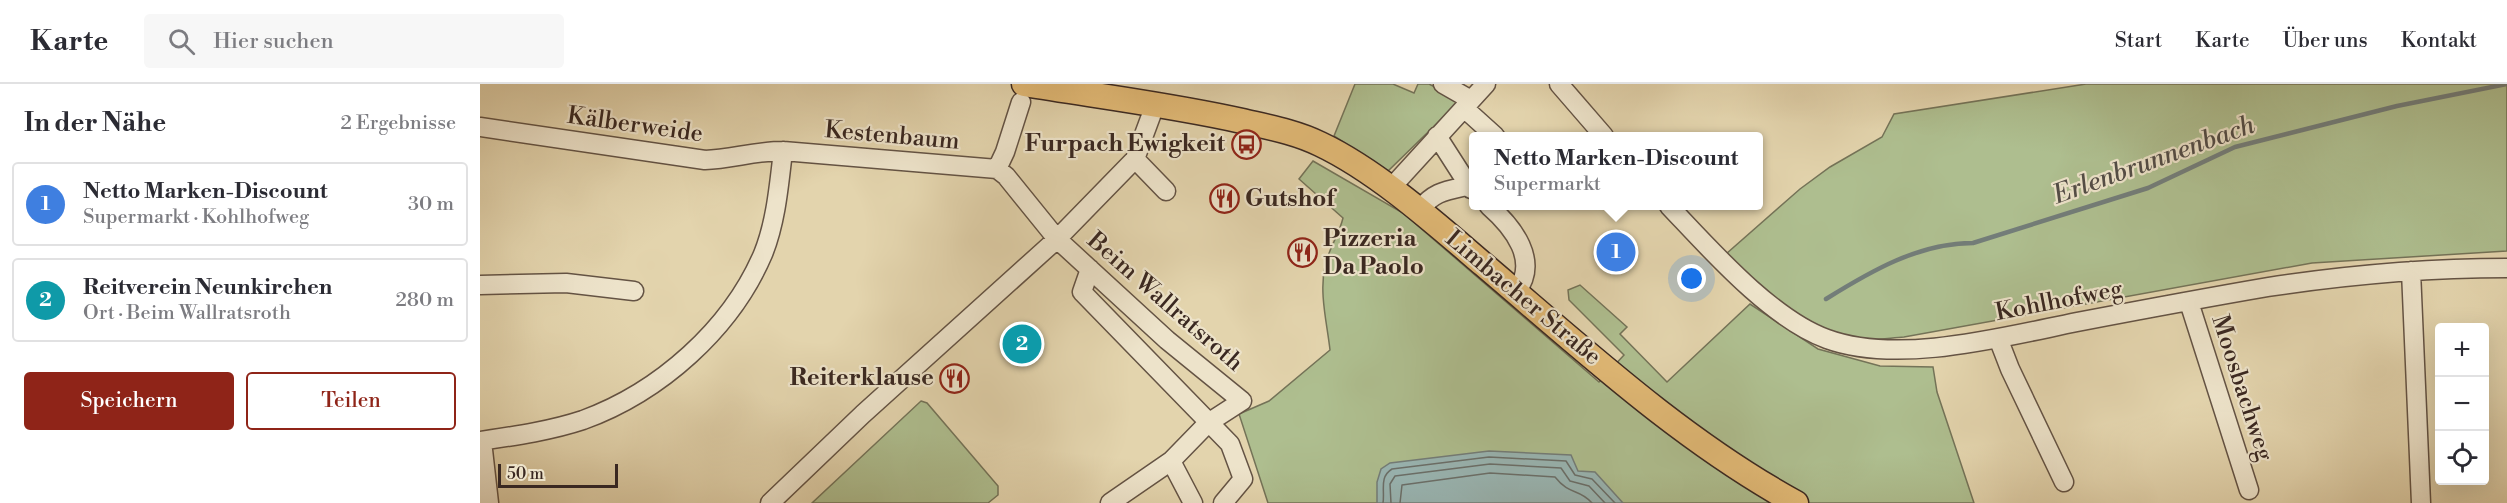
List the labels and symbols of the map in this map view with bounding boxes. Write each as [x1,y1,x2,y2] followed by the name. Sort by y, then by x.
[565,101,705,149] street label: Kälberweide
[2048,108,2260,212] water label: Erlenbrunnenbach
[823,115,961,157] street label: Kestenbaum
[1230,128,1262,160] bus stop icon: Furpach Ewigkeit
[1025,129,1225,159] place label: Furpach Ewigkeit
[1208,183,1240,215] restaurant icon: Gutshof
[1245,184,1337,214] place label: Gutshof
[1323,224,1424,282] place label: Pizzeria Da Paolo
[1439,224,1607,372] street label: Limbacher Straße
[1080,225,1249,378] street label: Beim Wallratsroth
[1596,230,1636,274] pin: 1
[1286,237,1318,269] restaurant icon: Pizzeria Da Paolo
[1677,264,1706,293] your location
[1993,274,2126,328] street label: Kohlhofweg
[2204,311,2280,465] street label: Moosbachweg
[1002,322,1042,366] pin: 2
[939,362,971,394] restaurant icon: Reiterklause
[789,363,934,393] place label: Reiterklause
[498,461,618,488] scale bar

